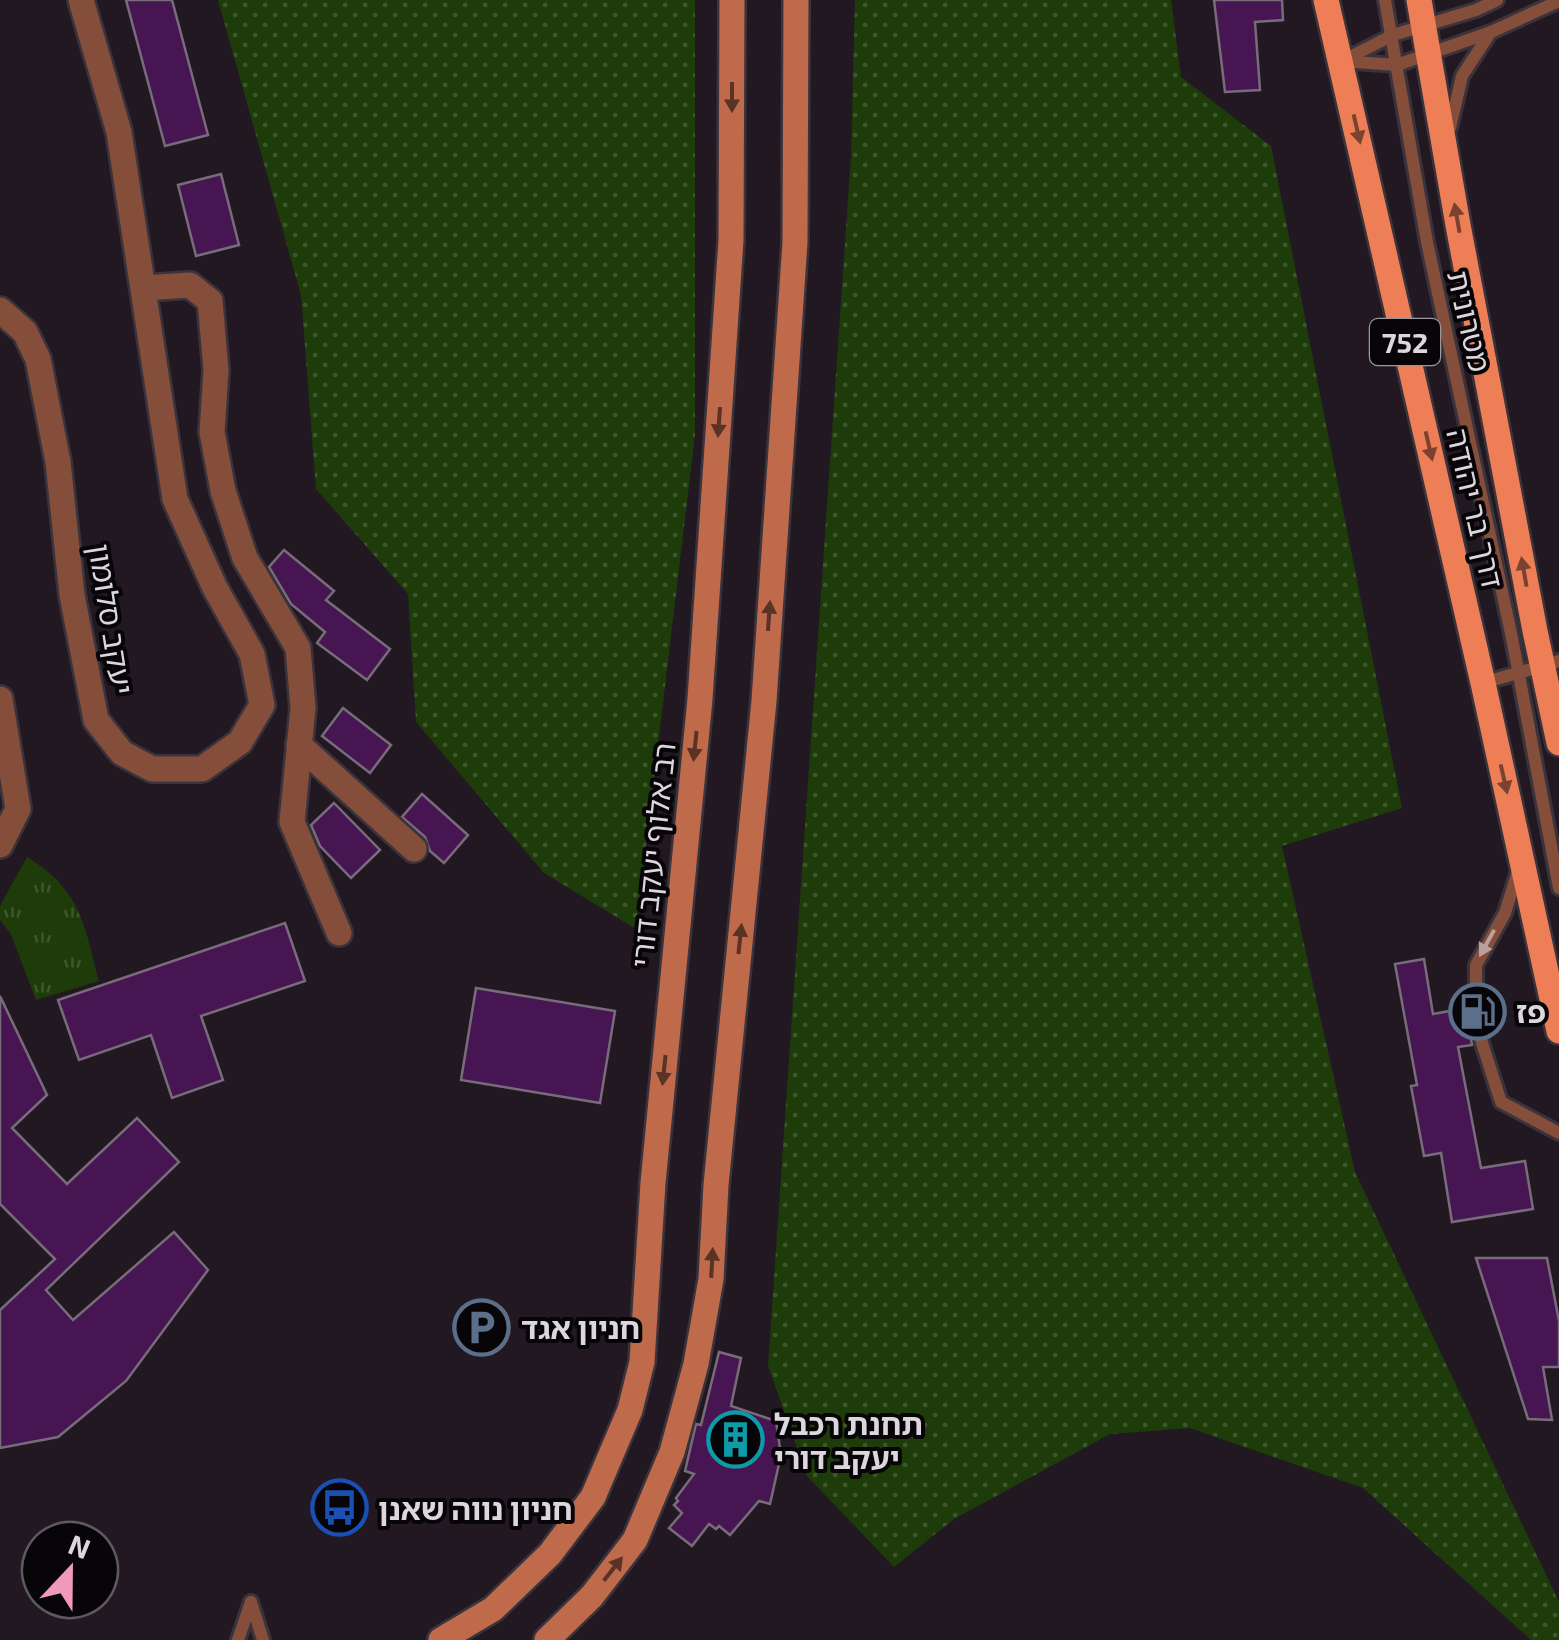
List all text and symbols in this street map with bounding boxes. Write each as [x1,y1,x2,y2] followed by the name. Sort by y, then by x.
[724,82,740,114] one-way arrow
[1350,114,1365,145] one-way arrow
[1449,202,1464,233] one-way arrow
[1441,267,1499,375] street label: מטרונית
[1370,319,1440,365] road number: 752
[710,407,726,439] one-way arrow
[1440,425,1512,591] street label: דרך בר יהודה
[1422,431,1437,462] one-way arrow
[82,541,142,697] street label: יעקב סלומון
[1516,555,1531,587] one-way arrow
[761,599,777,631] one-way arrow
[687,731,703,763] one-way arrow
[622,741,682,969] street label: רב אלוף יעקב דורי
[1497,764,1513,795] one-way arrow
[732,923,748,955] one-way arrow
[1478,929,1495,958] one-way arrow
[1447,981,1507,1041] fuel station icon: פז
[1516,993,1546,1029] place label: פז
[655,1054,671,1086] one-way arrow
[704,1247,720,1279] one-way arrow
[452,1297,512,1357] parking icon: חניון אגד
[521,1309,640,1345] place label: חניון אגד
[774,1405,923,1475] place label: תחנת רכבל יעקב דורי
[705,1410,765,1470] building icon: תחנת רכבל יעקב דורי
[309,1478,369,1538] bus stop icon: חניון נווה שאנן
[378,1490,573,1526] place label: חניון נווה שאנן
[20,1520,120,1620] north arrow
[64,1526,95,1565] text: N
[602,1556,623,1582] one-way arrow

